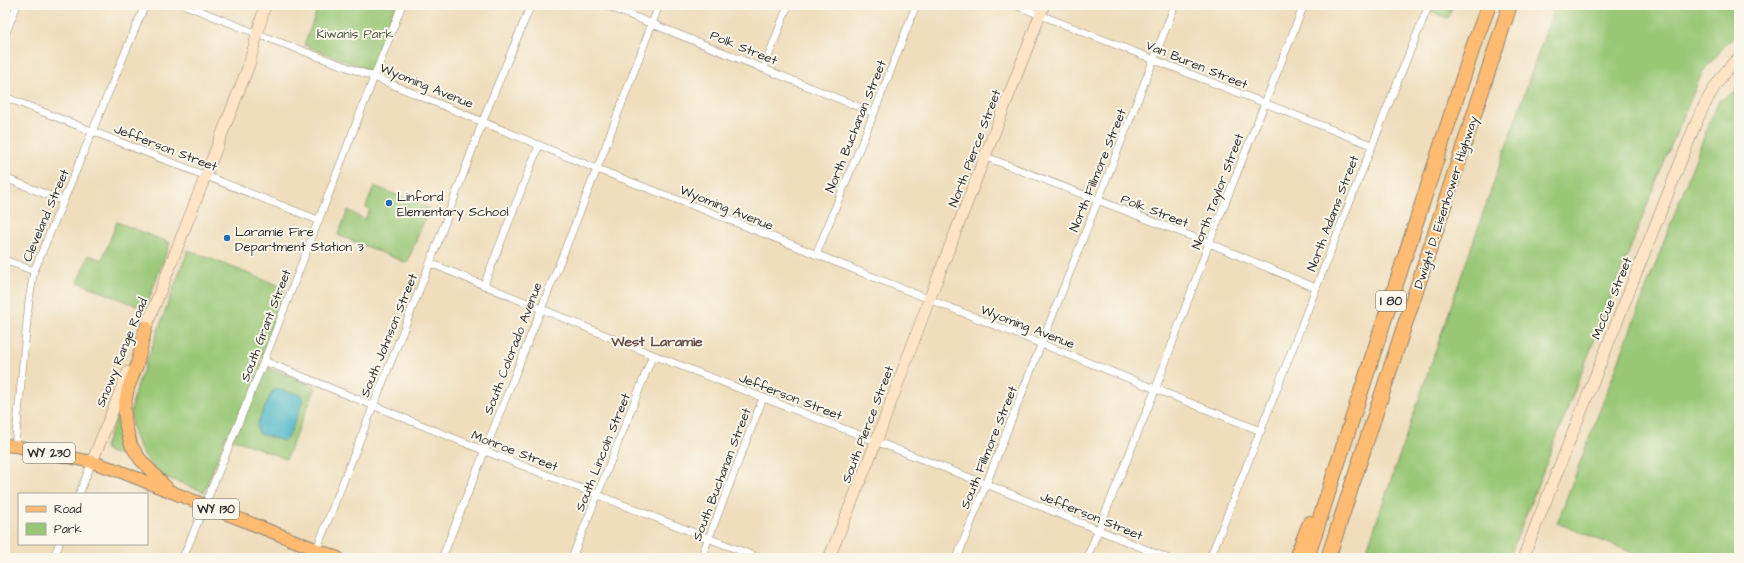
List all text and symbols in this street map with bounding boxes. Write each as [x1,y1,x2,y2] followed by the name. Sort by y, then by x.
[316,25,394,43] park label: Kiwanis Park
[707,26,781,70] street label: Polk Street
[1143,36,1251,94] street label: Van Buren Street
[821,57,891,195] street label: North Buchanan Street
[377,59,476,114] street label: Wyoming Avenue
[944,86,1006,210] street label: North Pierce Street
[1065,105,1131,235] street label: North Fillmore Street
[1409,114,1483,291] street label: Dwight D. Eisenhower Highway
[111,120,221,176] street label: Jefferson Street
[1187,130,1250,252] street label: North Taylor Street
[1302,152,1364,274] street label: North Adams Street
[18,166,74,265] street label: Cleveland Street
[677,181,776,236] street label: Wyoming Avenue
[397,188,509,222] place label: Linford Elementary School
[1118,190,1192,232] street label: Polk Street
[384,198,394,208] marker: Linford Elementary School
[235,223,364,256] place label: Laramie Fire Department Station 3
[222,233,232,243] marker: Laramie Fire Department Station 3
[1587,254,1637,342] street label: McCue Street
[236,266,296,384] street label: South Grant Street
[356,270,422,400] street label: South Johnson Street
[479,280,546,417] street label: South Colorado Avenue
[1376,291,1406,311] road number: I 80
[92,295,153,410] street label: Snowy Range Road
[978,301,1077,354] street label: Wyoming Avenue
[610,332,703,352] district label: West Laramie
[837,362,899,486] street label: South Pierce Street
[736,369,846,425] street label: Jefferson Street
[956,383,1022,512] street label: South Fillmore Street
[571,390,635,514] street label: South Lincoln Street
[688,405,756,544] street label: South Buchanan Street
[469,426,561,476] street label: Monroe Street
[23,443,75,463] road number: WY 230
[1038,487,1146,545] street label: Jefferson Street
[18,493,148,545] legend
[193,499,239,519] road number: WY 130
[54,501,82,518] text: Road
[54,521,82,538] text: Park

